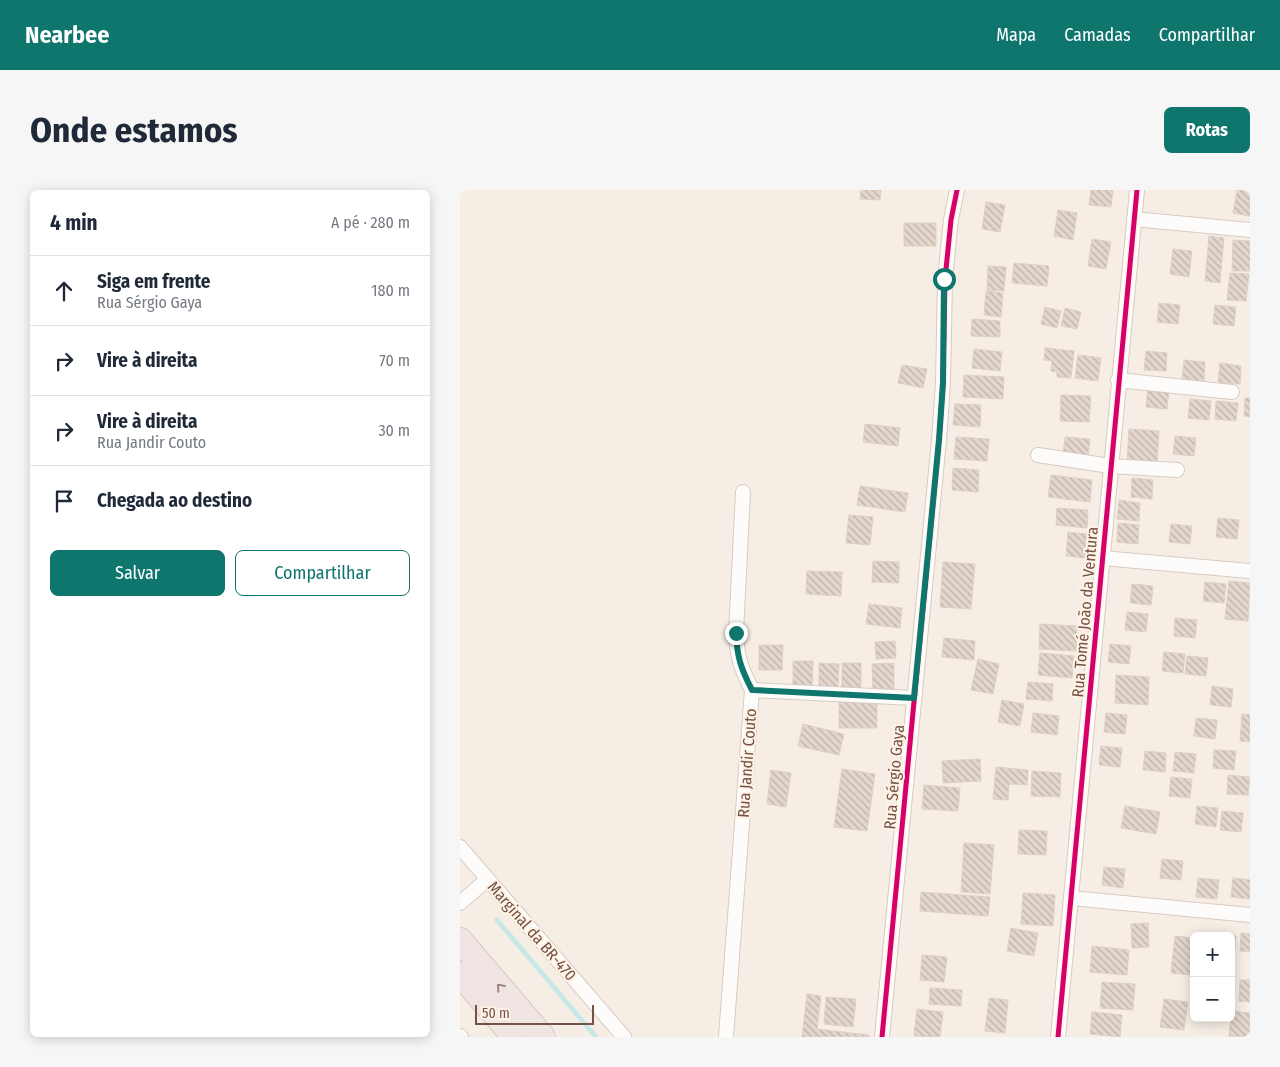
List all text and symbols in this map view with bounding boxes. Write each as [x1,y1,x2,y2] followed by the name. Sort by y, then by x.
[25,21,109,49] text: Nearbee
[996,24,1036,46] text: Mapa
[1064,24,1131,46] text: Camadas
[1159,24,1255,46] text: Compartilhar
[1164,107,1250,153] button: Rotas
[30,109,238,151] text: Onde estamos
[50,210,98,236] text: 4 min
[331,213,410,232] text: A pé · 280 m
[933,268,956,291] route start
[97,270,211,293] text: Siga em frente
[50,277,78,305] icon: ahead
[371,281,410,300] text: 180 m
[97,293,202,312] text: Rua Sérgio Gaya
[50,347,78,375] icon: right
[97,349,198,372] text: Vire à direita
[379,351,410,370] text: 70 m
[97,410,198,433] text: Vire à direita
[50,417,78,445] icon: right
[378,421,410,440] text: 30 m
[97,433,206,452] text: Rua Jandir Couto
[50,487,78,515] icon: arrive
[97,489,252,512] text: Chegada ao destino
[1068,526,1102,698] street label: Rua Tomé João da Ventura
[50,550,225,596] button: Salvar
[235,550,410,596] button: Compartilhar
[725,622,748,645] route end
[734,708,760,818] street label: Rua Jandir Couto
[880,724,908,830] street label: Rua Sérgio Gaya
[484,877,580,985] street label: Marginal da BR-470
[1190,932,1235,1022] map controls
[1190,932,1235,977] button: +
[1190,977,1235,1022] button: −
[497,983,506,992] one-way arrow
[475,1002,594,1025] scale bar
[482,1005,510,1022] text: 50 m

